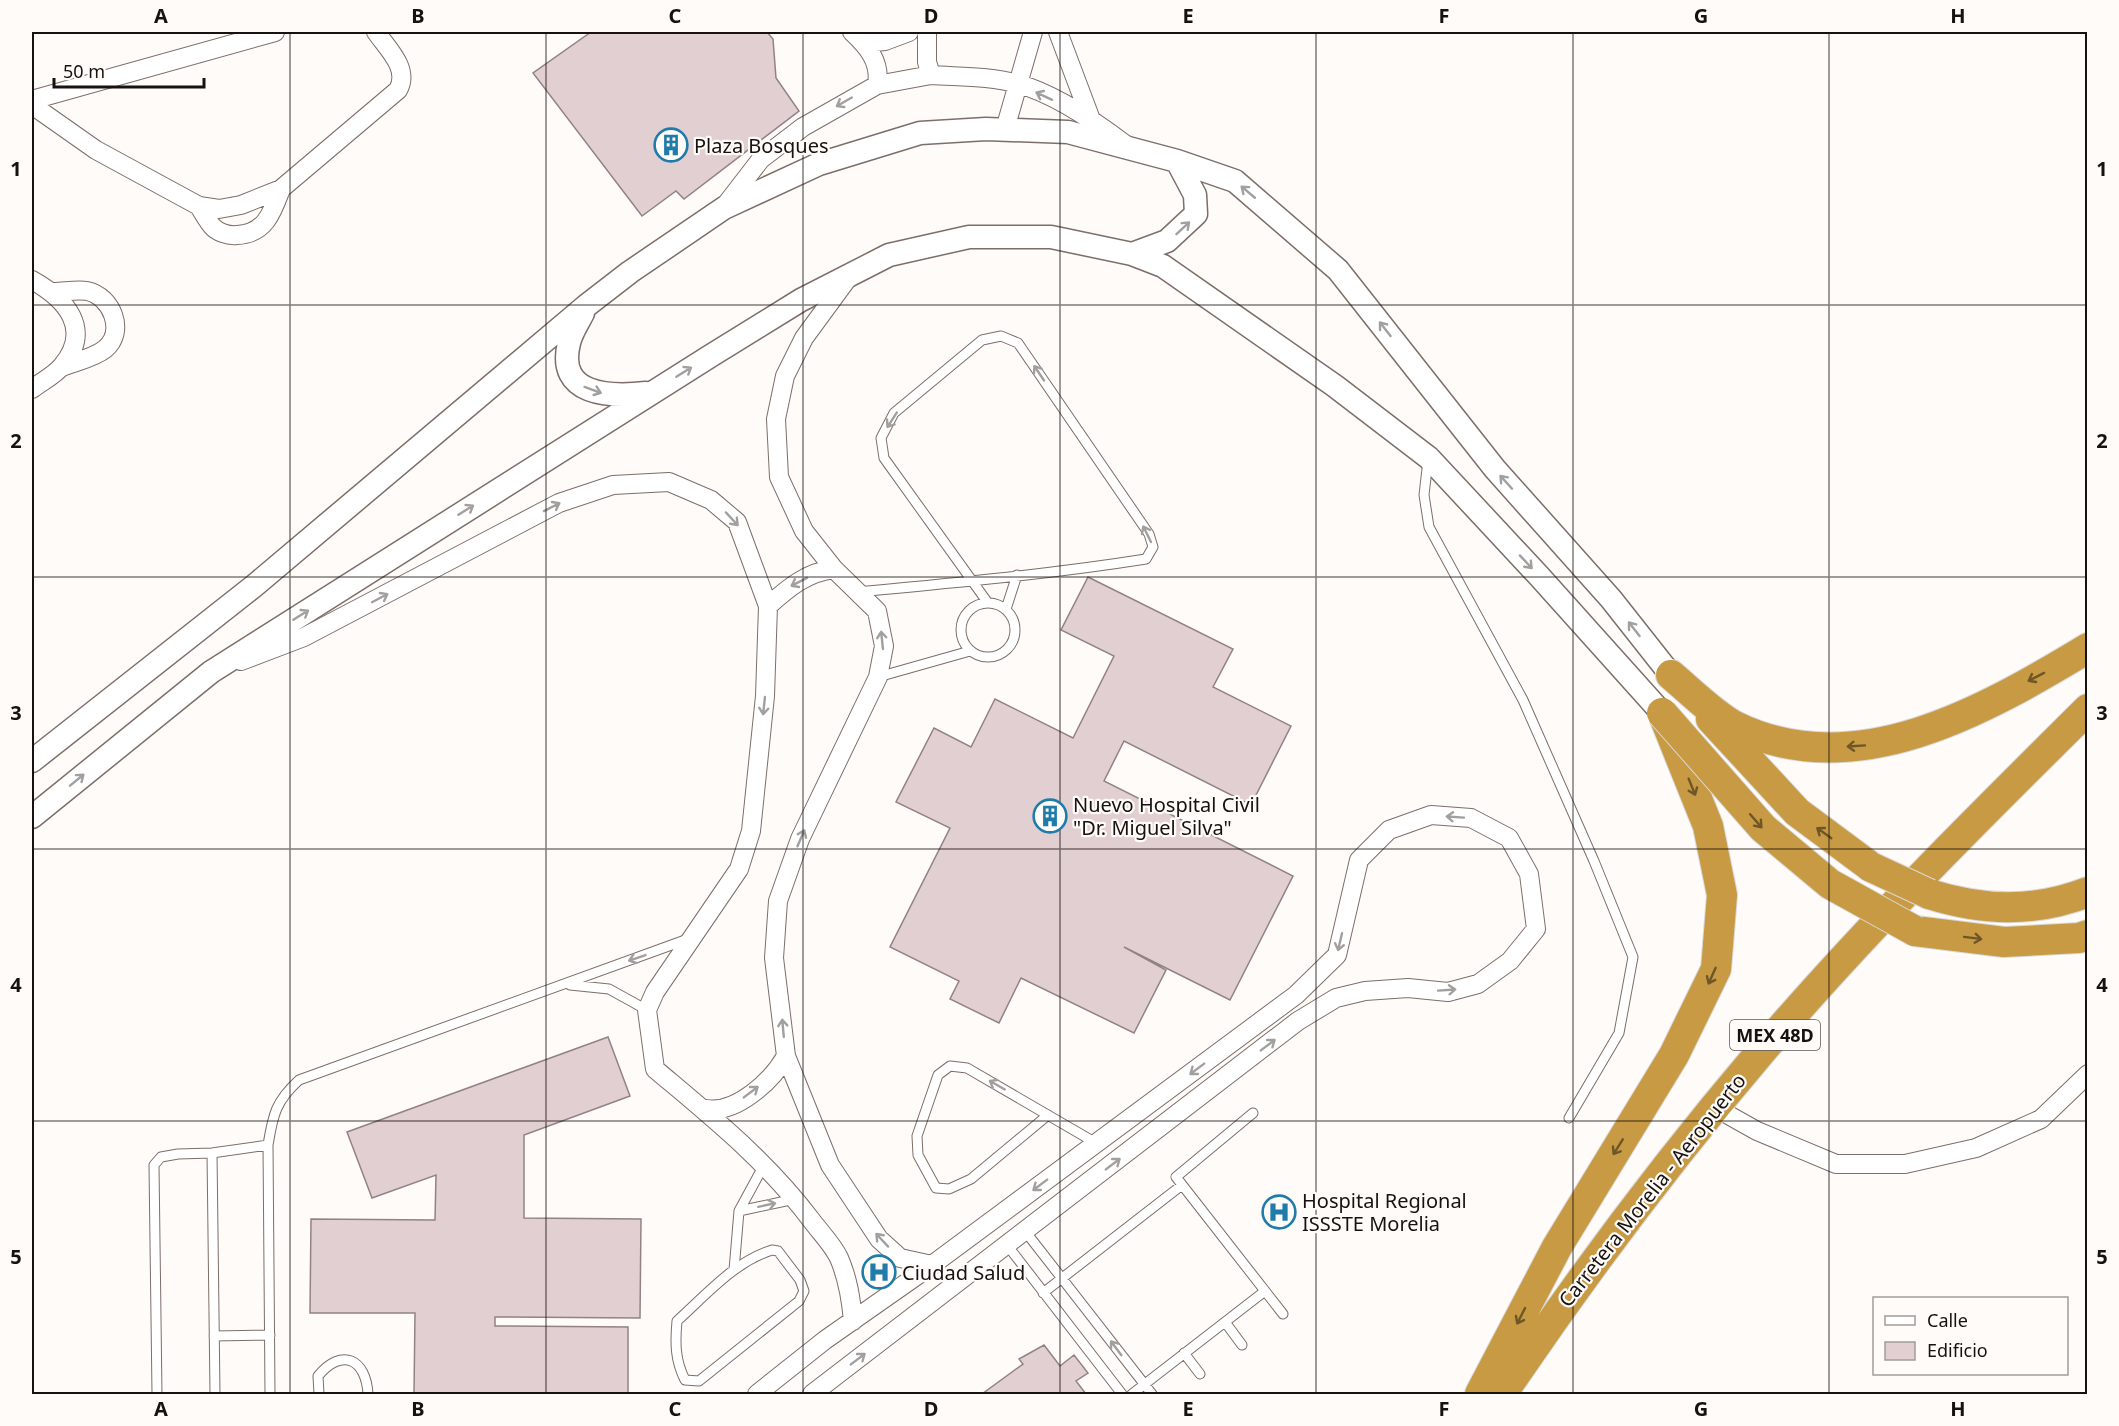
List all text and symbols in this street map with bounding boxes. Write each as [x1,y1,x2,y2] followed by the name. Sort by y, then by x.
[154,2,168,29] text: A
[411,2,425,29] text: B
[669,2,682,29] text: C
[924,2,938,29] text: D
[1182,2,1194,29] text: E
[1439,2,1449,29] text: F
[1694,2,1708,29] text: G
[1950,2,1966,29] text: H
[54,51,204,89] scale bar
[63,59,105,83] text: 50 m
[1036,89,1054,101] one-way arrow
[836,96,853,108] one-way arrow
[653,127,689,163] building icon: Plaza Bosques
[694,132,829,159] place label: Plaza Bosques
[10,155,22,182] text: 1
[2096,155,2108,182] text: 1
[1241,185,1256,199] one-way arrow
[1175,221,1190,235] one-way arrow
[1379,322,1392,338] one-way arrow
[1033,365,1045,381] one-way arrow
[675,366,692,378] one-way arrow
[583,385,602,396] one-way arrow
[885,411,898,428] one-way arrow
[10,427,22,454] text: 2
[2096,427,2108,454] text: 2
[1500,474,1513,490] one-way arrow
[543,501,560,513] one-way arrow
[457,504,474,516] one-way arrow
[725,512,739,527] one-way arrow
[1141,526,1153,544] one-way arrow
[1519,554,1533,569] one-way arrow
[790,577,808,588] one-way arrow
[370,592,388,603] one-way arrow
[292,608,309,620] one-way arrow
[1628,621,1641,637] one-way arrow
[876,631,887,650] one-way arrow
[2028,672,2046,683] one-way arrow
[758,695,769,715] one-way arrow
[10,699,22,726] text: 3
[2096,699,2108,726] text: 3
[1846,741,1866,752] one-way arrow
[69,773,84,787] one-way arrow
[1687,777,1698,796] one-way arrow
[1073,791,1260,841] place label: Nuevo Hospital Civil "Dr. Miguel Silva"
[1032,798,1068,834] building icon: Nuevo Hospital Civil "Dr. Miguel Silva"
[1446,811,1466,822] one-way arrow
[1749,813,1763,828] one-way arrow
[1817,826,1833,839] one-way arrow
[796,829,807,848] one-way arrow
[1334,932,1346,951] one-way arrow
[1963,933,1982,944] one-way arrow
[628,953,647,964] one-way arrow
[1706,967,1718,985] one-way arrow
[10,971,22,998] text: 4
[2096,971,2108,998] text: 4
[1436,985,1456,996] one-way arrow
[777,1019,788,1039] one-way arrow
[1730,1020,1820,1050] road number: MEX 48D
[1259,1039,1275,1051] one-way arrow
[1189,1062,1205,1075] one-way arrow
[1552,1068,1752,1312] street label: Carretera Morelia - Aeropuerto
[989,1079,1006,1091] one-way arrow
[743,1086,759,1099] one-way arrow
[1612,1138,1624,1155] one-way arrow
[1104,1157,1120,1170] one-way arrow
[1032,1178,1048,1191] one-way arrow
[1302,1187,1467,1237] place label: Hospital Regional ISSSTE Morelia
[1261,1194,1297,1230] hospital icon: Hospital Regional ISSSTE Morelia
[758,1198,777,1210] one-way arrow
[875,1233,889,1248] one-way arrow
[10,1243,22,1270] text: 5
[2096,1243,2108,1270] text: 5
[861,1254,897,1290] hospital icon: Ciudad Salud
[902,1259,1025,1286] place label: Ciudad Salud
[1873,1297,2068,1375] legend
[1515,1306,1526,1324] one-way arrow
[1927,1308,1968,1332] text: Calle
[1927,1338,1988,1362] text: Edificio
[1110,1340,1123,1356] one-way arrow
[850,1353,866,1366] one-way arrow
[154,1395,168,1422] text: A
[411,1395,425,1422] text: B
[669,1395,682,1422] text: C
[924,1395,938,1422] text: D
[1182,1395,1194,1422] text: E
[1439,1395,1449,1422] text: F
[1694,1395,1708,1422] text: G
[1950,1395,1966,1422] text: H

